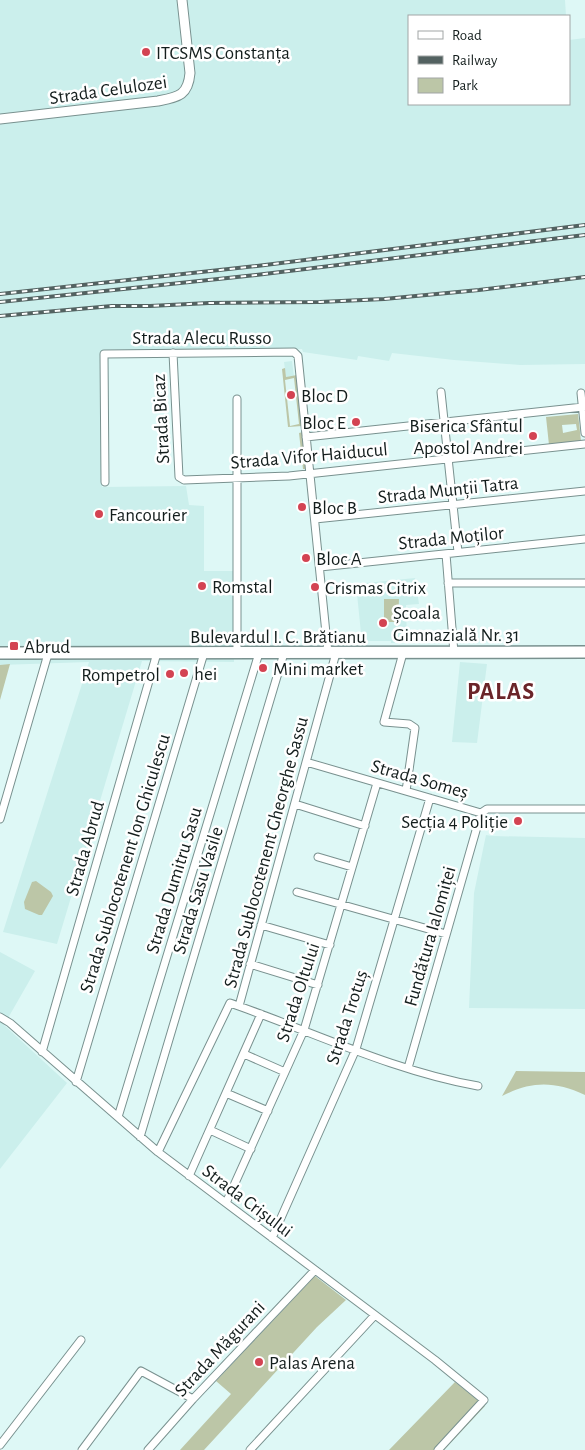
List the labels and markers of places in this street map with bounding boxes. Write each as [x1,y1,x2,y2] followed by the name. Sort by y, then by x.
[156,44,290,64] place label: ITCSMS Constanța
[140,46,152,58] marker: ITCSMS Constanța
[301,387,348,406] place label: Bloc D
[285,389,297,401] marker: Bloc D
[302,414,346,433] place label: Bloc E
[350,416,362,428] marker: Bloc E
[409,417,523,458] place label: Biserica Sfântul Apostol Andrei
[527,430,539,442] marker: Biserica Sfântul Apostol Andrei
[312,499,357,518] place label: Bloc B
[296,501,308,513] marker: Bloc B
[109,506,187,525] place label: Fancourier
[93,508,105,520] marker: Fancourier
[316,550,362,569] place label: Bloc A
[300,552,312,564] marker: Bloc A
[212,578,273,597] place label: Romstal
[325,579,426,598] place label: Crismas Citrix
[196,580,208,592] marker: Romstal
[309,581,321,593] marker: Crismas Citrix
[393,604,520,645] place label: Școala Gimnazială Nr. 31
[377,617,389,629] marker: Școala Gimnazială Nr. 31
[24,638,70,657] place label: Abrud
[8,640,20,652] marker: Abrud
[273,660,363,679] place label: Mini market
[257,662,269,674] marker: Mini market
[194,665,217,684] place label: hei
[81,666,160,685] place label: Rompetrol
[178,667,190,679] marker: hei
[164,668,176,680] marker: Rompetrol
[401,813,508,833] place label: Secția 4 Poliție
[512,815,524,827] marker: Secția 4 Poliție
[269,1354,355,1373] place label: Palas Arena
[253,1356,265,1368] marker: Palas Arena

